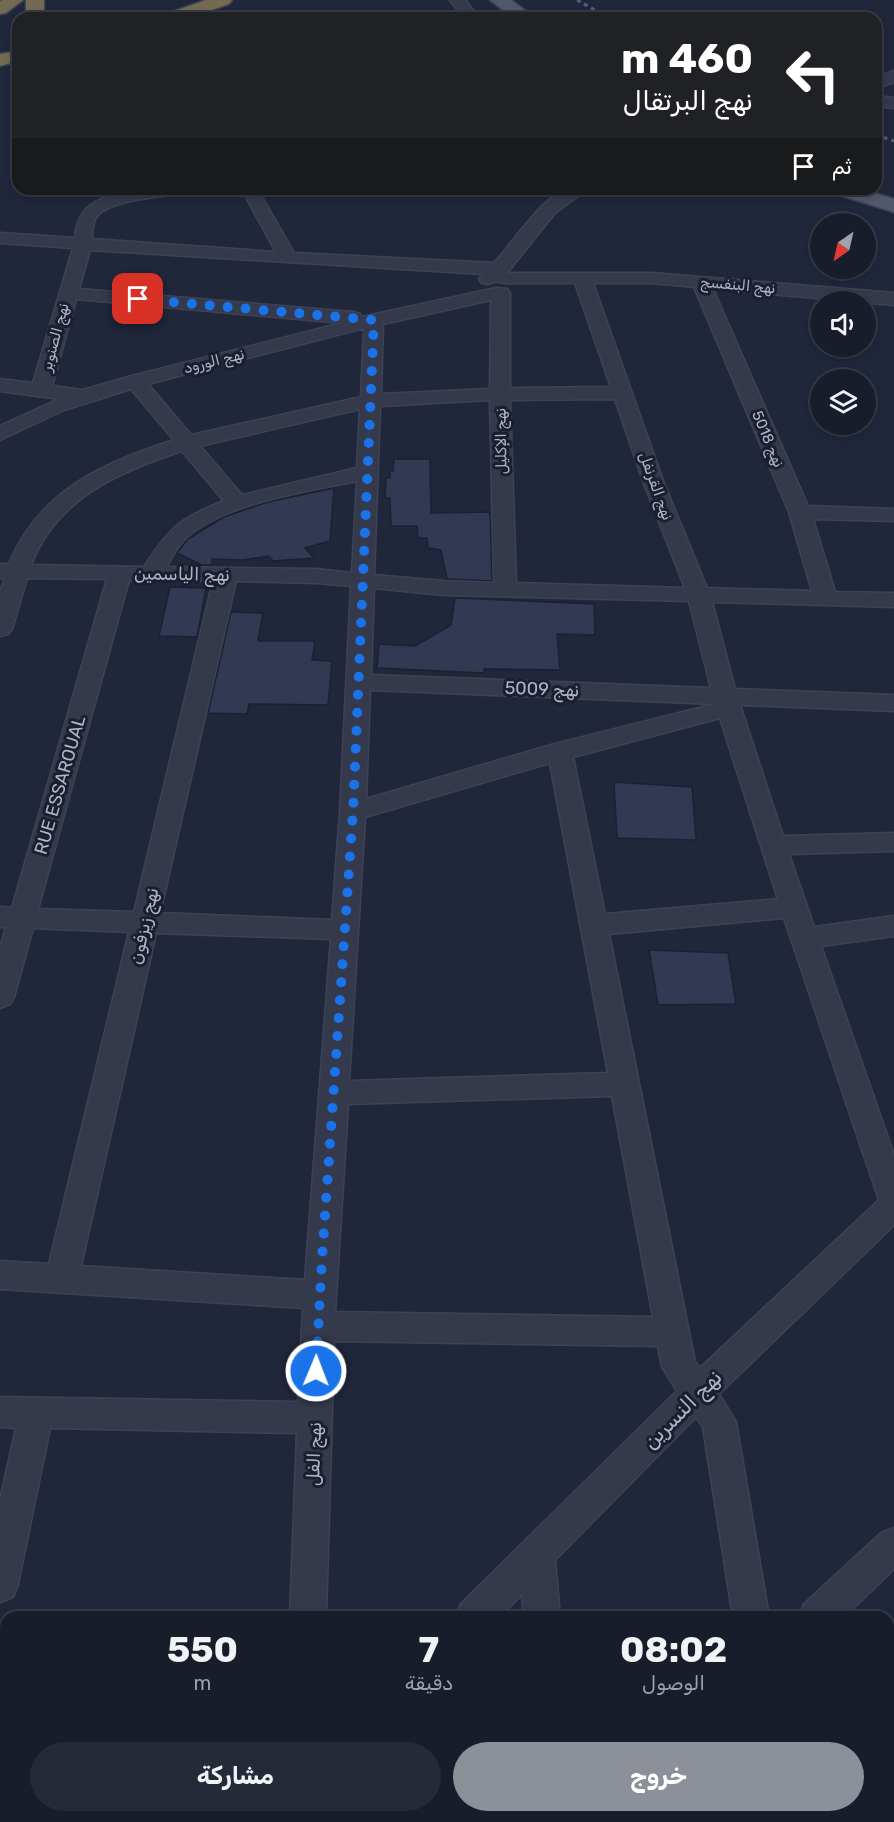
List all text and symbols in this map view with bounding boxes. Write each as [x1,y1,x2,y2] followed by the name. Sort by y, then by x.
[621,34,753,84] text: 460 m
[774,36,852,114] icon: left
[623,85,753,117] text: نهج البرتقال
[787,150,820,183] icon: arrive
[832,153,852,180] text: ثم
[810,213,876,279] north arrow
[810,213,876,435] map controls
[112,273,163,324] pin
[699,273,776,299] street label: نهج البنفسج
[121,282,154,315] icon: arrive
[810,291,876,357] button: sound
[37,301,75,375] street label: نهج الصنوبر
[182,345,247,379] street label: نهج الورود
[810,369,876,435] button: layers
[491,408,513,474] street label: نهج الإكليل
[746,408,788,471] street label: نهج 5018
[633,449,677,523] street label: نهج القرنفل
[134,562,230,587] street label: نهج الياسمين
[504,677,580,702] street label: نهج 5009
[30,713,90,857] street label: RUE ESSAROUAL
[124,885,164,967] street label: نهج زيزفون
[284,1339,348,1403] position arrow
[637,1364,728,1455] street label: نهج النسرين
[302,1422,327,1486] street label: نهج الفل
[167,1628,238,1671] text: 550
[419,1628,439,1671] text: 7
[620,1628,727,1671] text: 08:02
[193,1671,211,1695] text: m
[405,1671,453,1695] text: دقيقة
[642,1671,705,1695] text: الوصول
[30,1742,441,1811] button: مشاركة
[453,1742,864,1811] button: خروج

